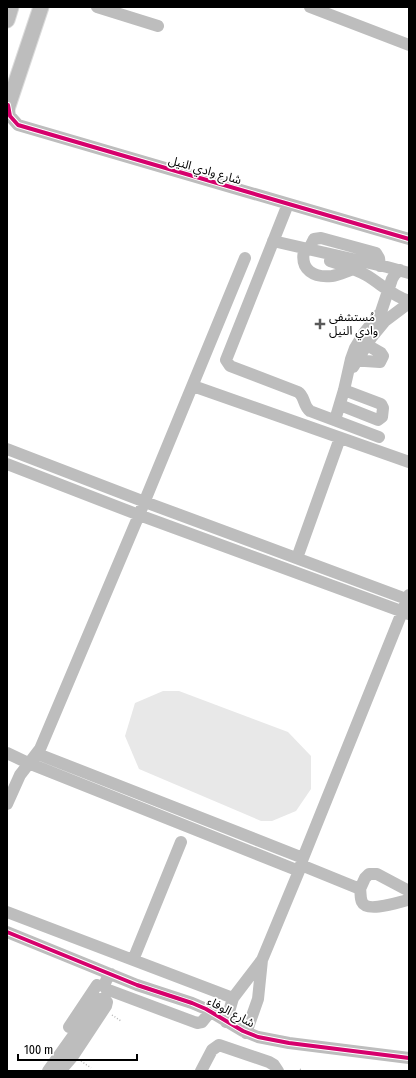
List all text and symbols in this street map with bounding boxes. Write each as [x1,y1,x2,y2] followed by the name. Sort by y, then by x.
[166,153,243,190] street label: شارع وادي النيل
[329,310,378,341] place label: مُستشفى وادي النيل
[314,318,326,330] marker: مُستشفى وادي النيل
[204,994,257,1032] street label: شارع الوفاء
[18,1036,137,1062] scale bar
[24,1043,53,1057] text: 100 m

